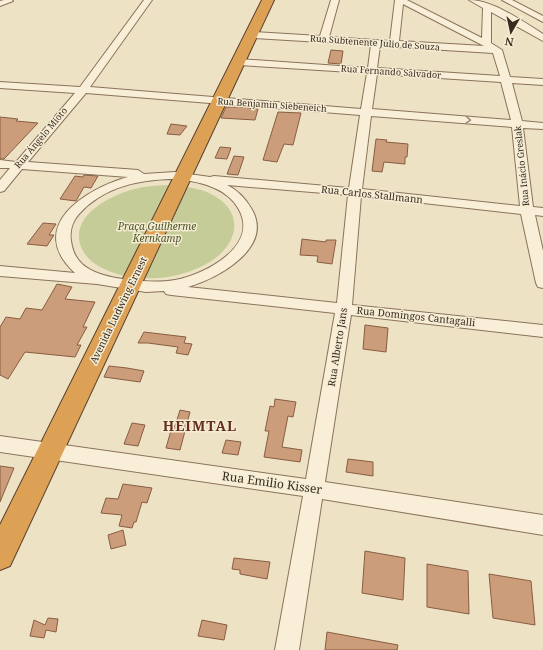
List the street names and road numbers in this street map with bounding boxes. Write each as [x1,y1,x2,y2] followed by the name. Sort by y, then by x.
[310,31,440,54] street label: Rua Subtenente Julio de Souza
[340,62,442,82] street label: Rua Fernando Salvador
[217,94,327,115] street label: Rua Benjamin Siebeneich
[11,104,70,171] street label: Rua Ángelo Mioto
[511,125,532,207] street label: Rua Inácio Greslak
[320,182,424,206] street label: Rua Carlos Stallmann
[86,254,150,366] street label: Avenida Ludwing Ernest
[356,303,477,329] street label: Rua Domingos Cantagalli
[324,306,350,387] street label: Rua Alberto Jans
[221,467,323,498] street label: Rua Emilio Kisser

